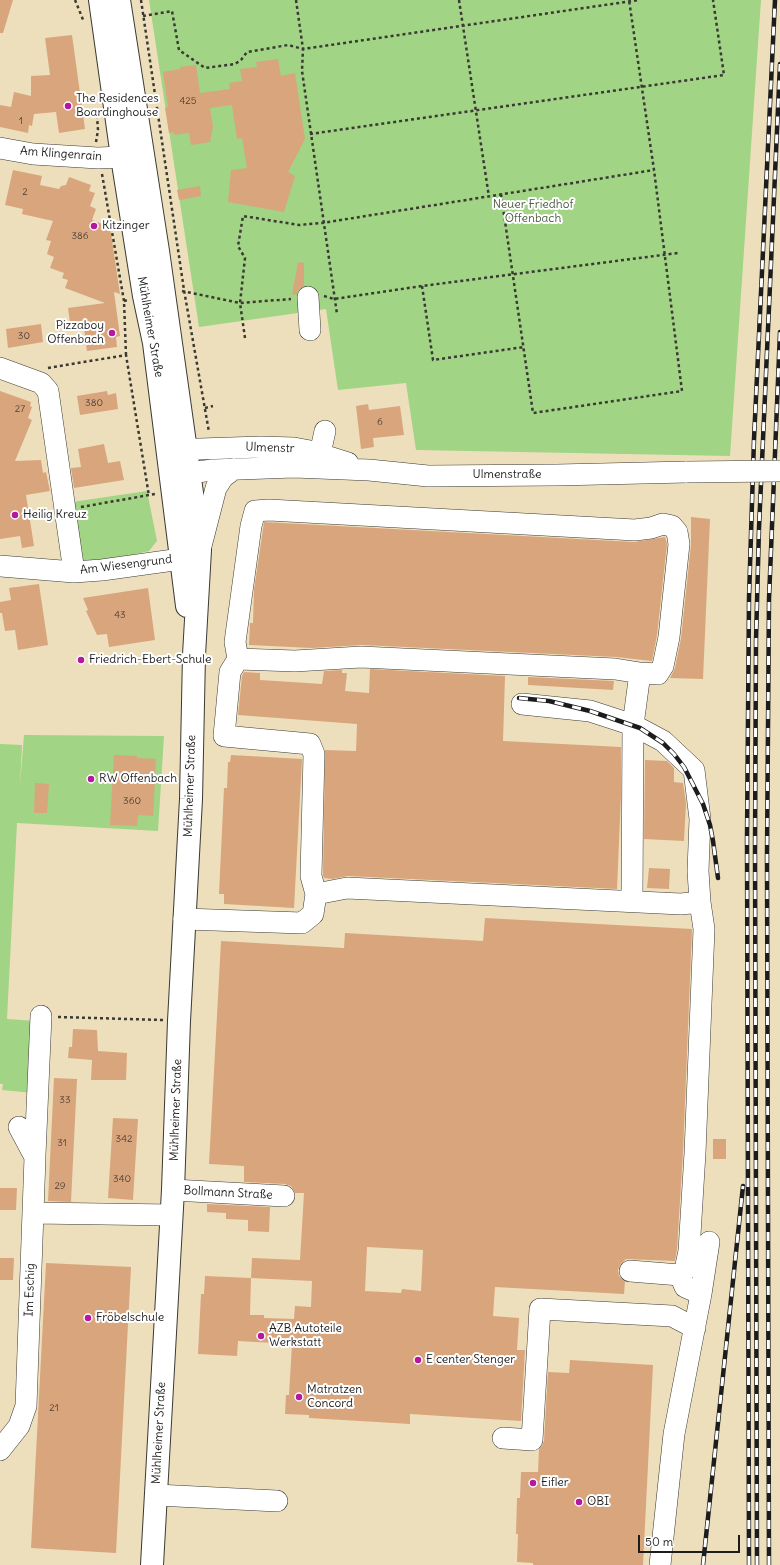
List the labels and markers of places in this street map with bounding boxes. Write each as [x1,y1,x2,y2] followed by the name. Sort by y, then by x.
[76,92,159,120] place label: The Residences Boardinghouse
[63,101,73,111] marker: The Residences Boardinghouse
[102,219,150,233] place label: Kitzinger
[89,221,99,231] marker: Kitzinger
[47,319,104,347] place label: Pizzaboy Offenbach
[107,328,117,338] marker: Pizzaboy Offenbach
[23,508,87,522] place label: Heilig Kreuz
[10,510,20,520] marker: Heilig Kreuz
[89,653,211,667] place label: Friedrich-Ebert-Schule
[76,655,86,665] marker: Friedrich-Ebert-Schule
[99,772,177,786] place label: RW Offenbach
[86,774,96,784] marker: RW Offenbach
[96,1311,164,1325] place label: Fröbelschule
[83,1313,93,1323] marker: Fröbelschule
[269,1322,342,1350] place label: AZB Autoteile Werkstatt
[256,1331,266,1341] marker: AZB Autoteile Werkstatt
[426,1353,515,1367] place label: E center Stenger
[413,1355,423,1365] marker: E center Stenger
[307,1383,362,1411] place label: Matratzen Concord
[294,1392,304,1402] marker: Matratzen Concord
[541,1476,569,1490] place label: Eifler
[528,1478,538,1488] marker: Eifler
[587,1495,609,1509] place label: OBI
[574,1497,584,1507] marker: OBI

